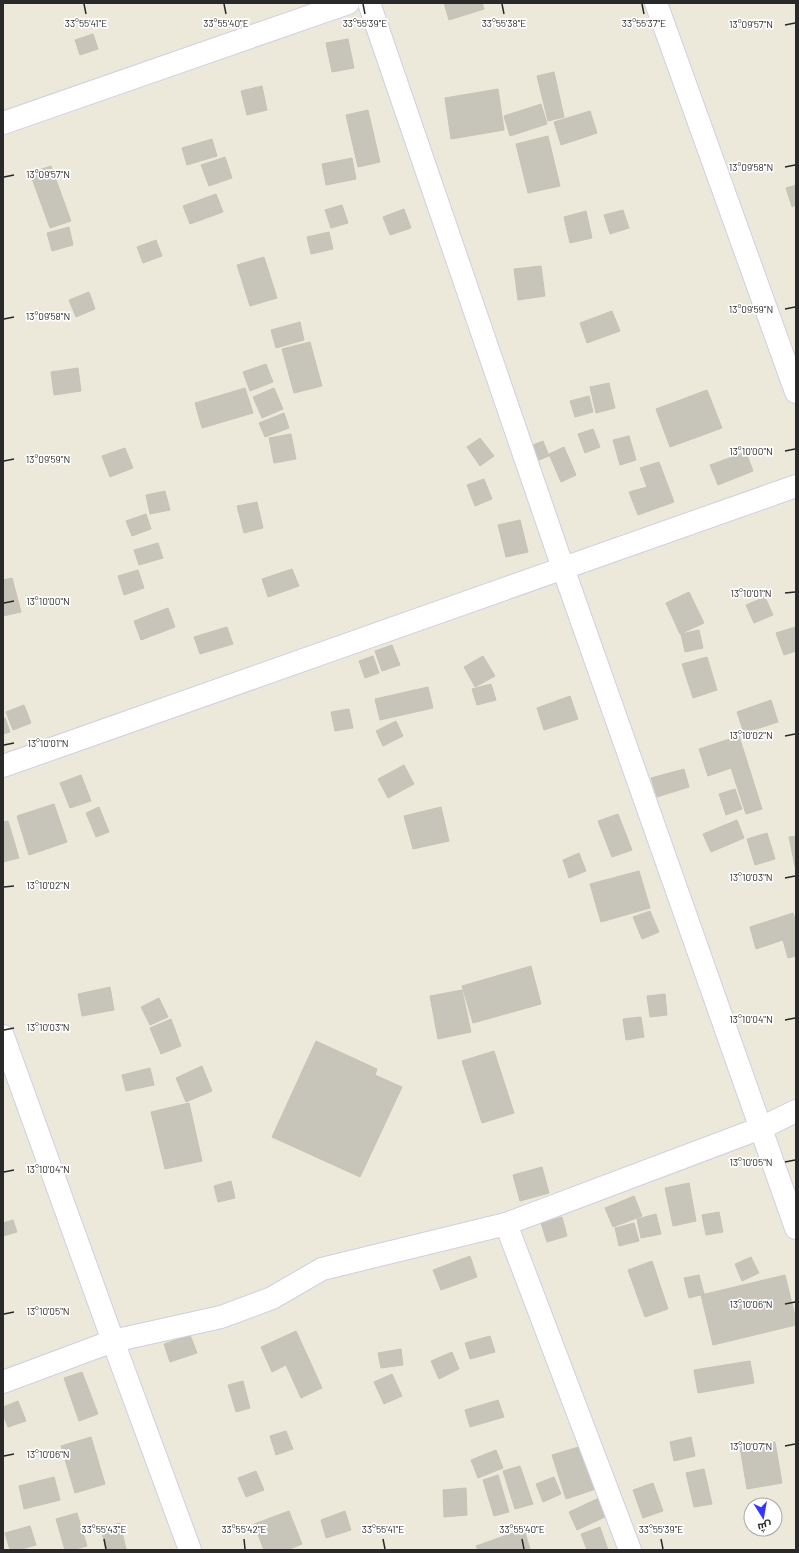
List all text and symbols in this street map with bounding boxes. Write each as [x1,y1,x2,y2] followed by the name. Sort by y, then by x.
[65,17,107,29] text: 33°55'41"E
[203,17,249,29] text: 33°55'40"E
[343,17,387,29] text: 33°55'39"E
[482,17,526,29] text: 33°55'38"E
[622,17,666,29] text: 33°55'37"E
[729,18,773,30] text: 13°09'57"N
[729,161,773,173] text: 13°09'58"N
[26,168,70,180] text: 13°09'57"N
[729,303,773,315] text: 13°09'59"N
[26,310,70,322] text: 13°09'58"N
[729,445,773,457] text: 13°10'00"N
[26,453,70,465] text: 13°09'59"N
[730,587,772,599] text: 13°10'01"N
[26,595,70,607] text: 13°10'00"N
[729,729,773,741] text: 13°10'02"N
[27,737,69,749] text: 13°10'01"N
[729,871,773,883] text: 13°10'03"N
[26,879,70,891] text: 13°10'02"N
[729,1013,773,1025] text: 13°10'04"N
[26,1021,70,1033] text: 13°10'03"N
[729,1156,773,1168] text: 13°10'05"N
[26,1163,70,1175] text: 13°10'04"N
[729,1298,773,1310] text: 13°10'06"N
[26,1305,70,1317] text: 13°10'05"N
[730,1440,772,1452] text: 13°10'07"N
[26,1448,70,1460] text: 13°10'06"N
[743,1497,783,1537] north arrow
[757,1519,773,1535] text: ش
[82,1523,126,1535] text: 33°55'43"E
[221,1523,267,1535] text: 33°55'42"E
[362,1523,404,1535] text: 33°55'41"E
[499,1523,545,1535] text: 33°55'40"E
[639,1523,683,1535] text: 33°55'39"E

